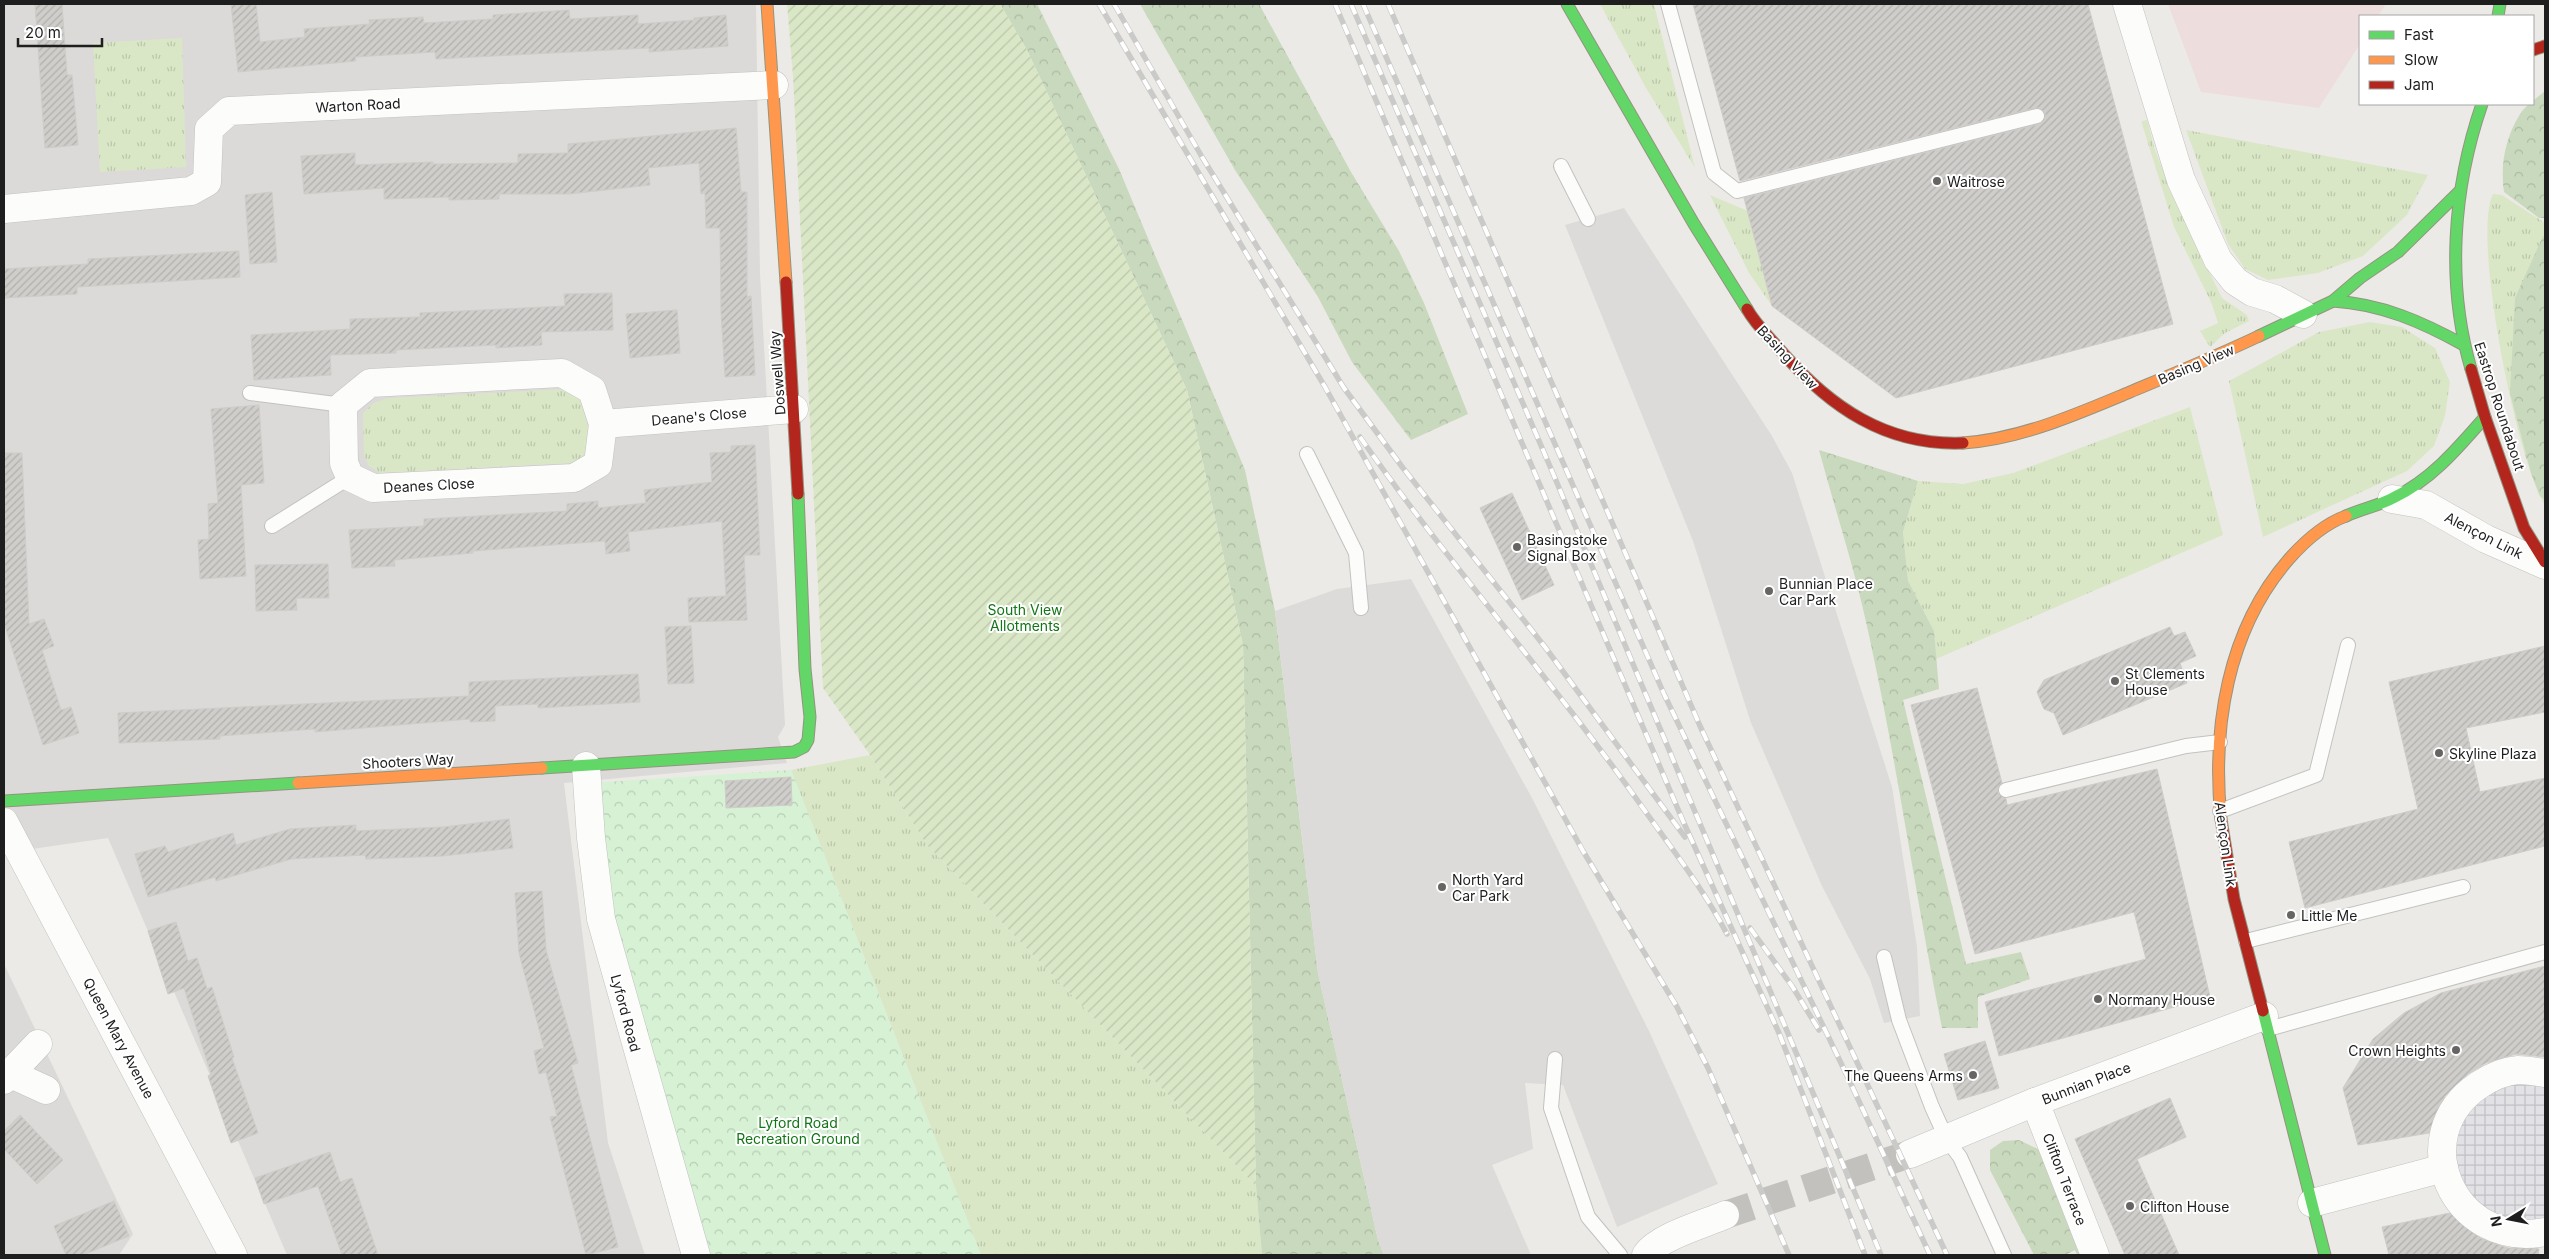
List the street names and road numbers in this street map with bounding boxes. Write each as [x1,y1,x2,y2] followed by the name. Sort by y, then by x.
[315,94,401,116] street label: Warton Road
[1754,322,1822,392] street label: Basing View
[766,330,788,416] street label: Doswell Way
[2155,340,2237,388] street label: Basing View
[2471,340,2529,473] street label: Eastrop Roundabout
[651,403,747,429] street label: Deane's Close
[383,474,475,496] street label: Deanes Close
[2442,508,2526,562] street label: Alençon Link
[362,750,454,772] street label: Shooters Way
[2212,801,2240,888] street label: Alençon Link
[607,972,645,1054] street label: Lyford Road
[80,975,158,1101] street label: Queen Mary Avenue
[2039,1058,2133,1108] street label: Bunnian Place
[2040,1130,2090,1228] street label: Clifton Terrace

